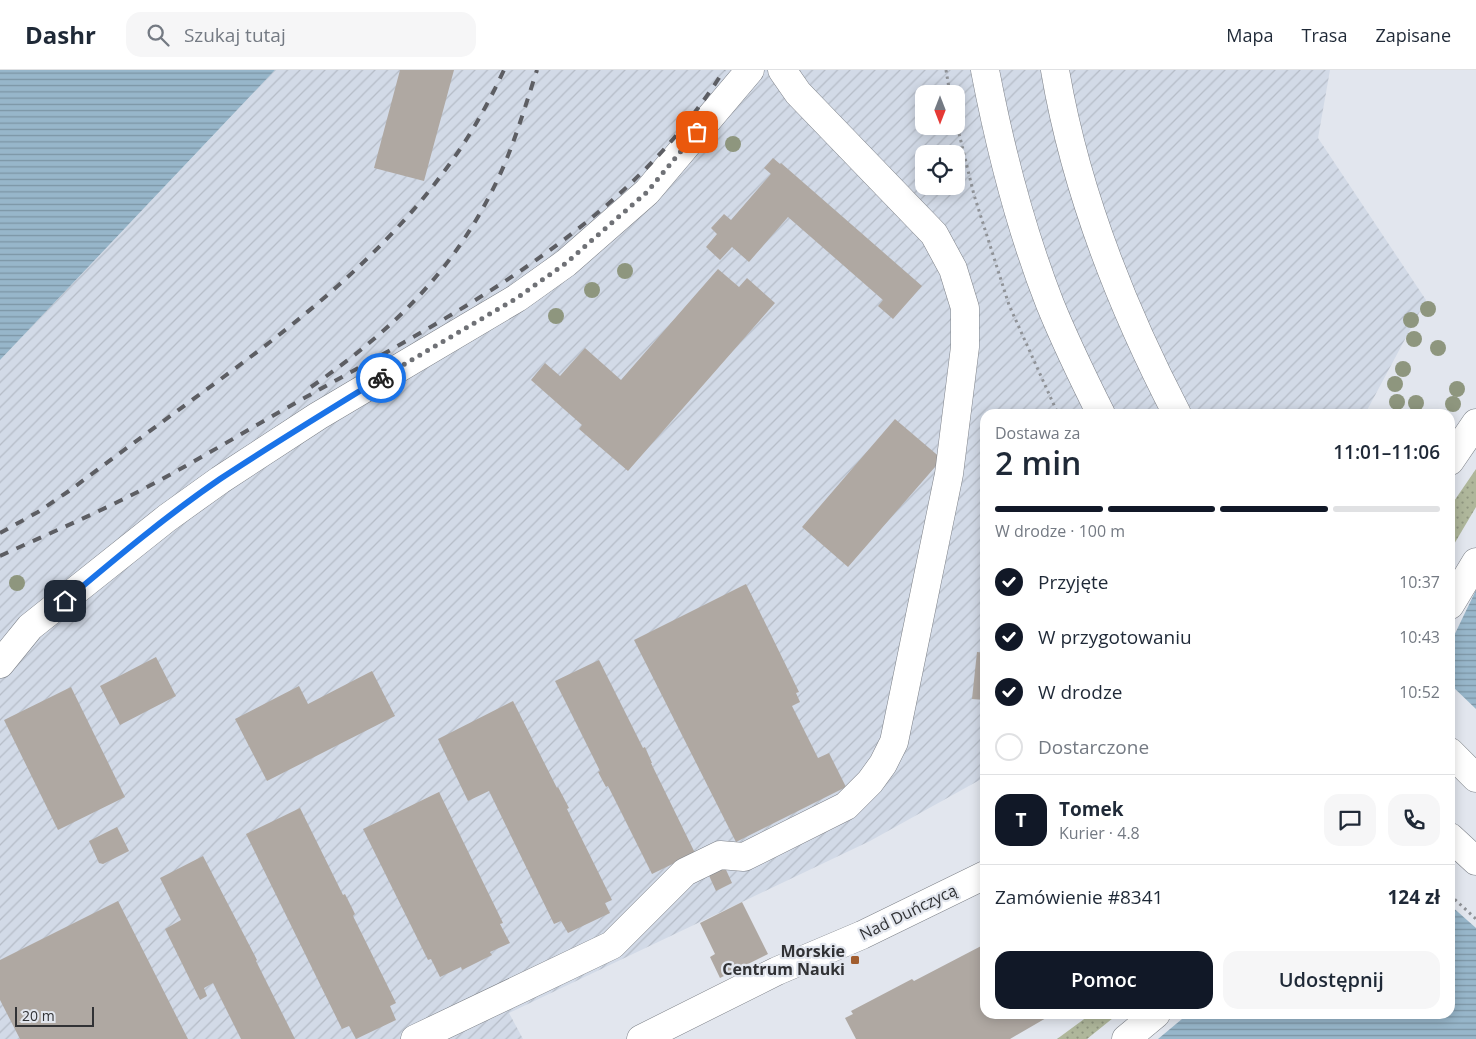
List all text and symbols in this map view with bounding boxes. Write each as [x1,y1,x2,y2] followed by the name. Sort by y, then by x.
[126,12,476,57] search box
[25,18,96,51] text: Dashr
[144,21,172,49] icon: search
[184,22,286,48] text: Szukaj tutaj
[1226,23,1274,47] text: Mapa
[1302,23,1347,47] text: Trasa
[1375,23,1451,47] text: Zapisane
[915,85,965,135] north arrow
[915,85,965,195] map controls
[676,111,718,153] pin
[683,118,711,146] icon: bag
[915,145,965,195] button: locate
[356,353,406,403] courier
[367,364,395,392] icon: bike
[995,422,1080,444] text: Dostawa za
[1333,439,1440,465] text: 11:01–11:06
[995,441,1081,484] text: 2 min
[995,520,1125,542] text: W drodze · 100 m
[995,568,1023,596] icon: check
[1038,569,1109,595] text: Przyjęte
[1399,571,1440,593] text: 10:37
[44,580,86,622] pin
[51,587,79,615] icon: home
[995,623,1023,651] icon: check
[1038,624,1192,650] text: W przygotowaniu
[1399,626,1440,648] text: 10:43
[995,678,1023,706] icon: check
[1038,679,1123,705] text: W drodze
[1399,681,1440,703] text: 10:52
[1038,734,1149,760] text: Dostarczone
[1324,794,1376,846] button: chat
[1388,794,1440,846] button: phone
[1059,796,1123,822] text: Tomek
[1015,807,1027,833] text: T
[1059,822,1140,844] text: Kurier · 4.8
[856,879,960,945] street label: Nad Duńczycą
[995,884,1163,910] text: Zamówienie #8341
[1387,884,1440,910] text: 124 zł
[722,940,845,980] place label: Morskie Centrum Nauki
[995,951,1213,1009] button: Pomoc
[1223,951,1440,1009] button: Udostępnij
[849,954,861,966] marker: Morskie Centrum Nauki
[15,1004,94,1027] scale bar
[22,1006,55,1025] text: 20 m

